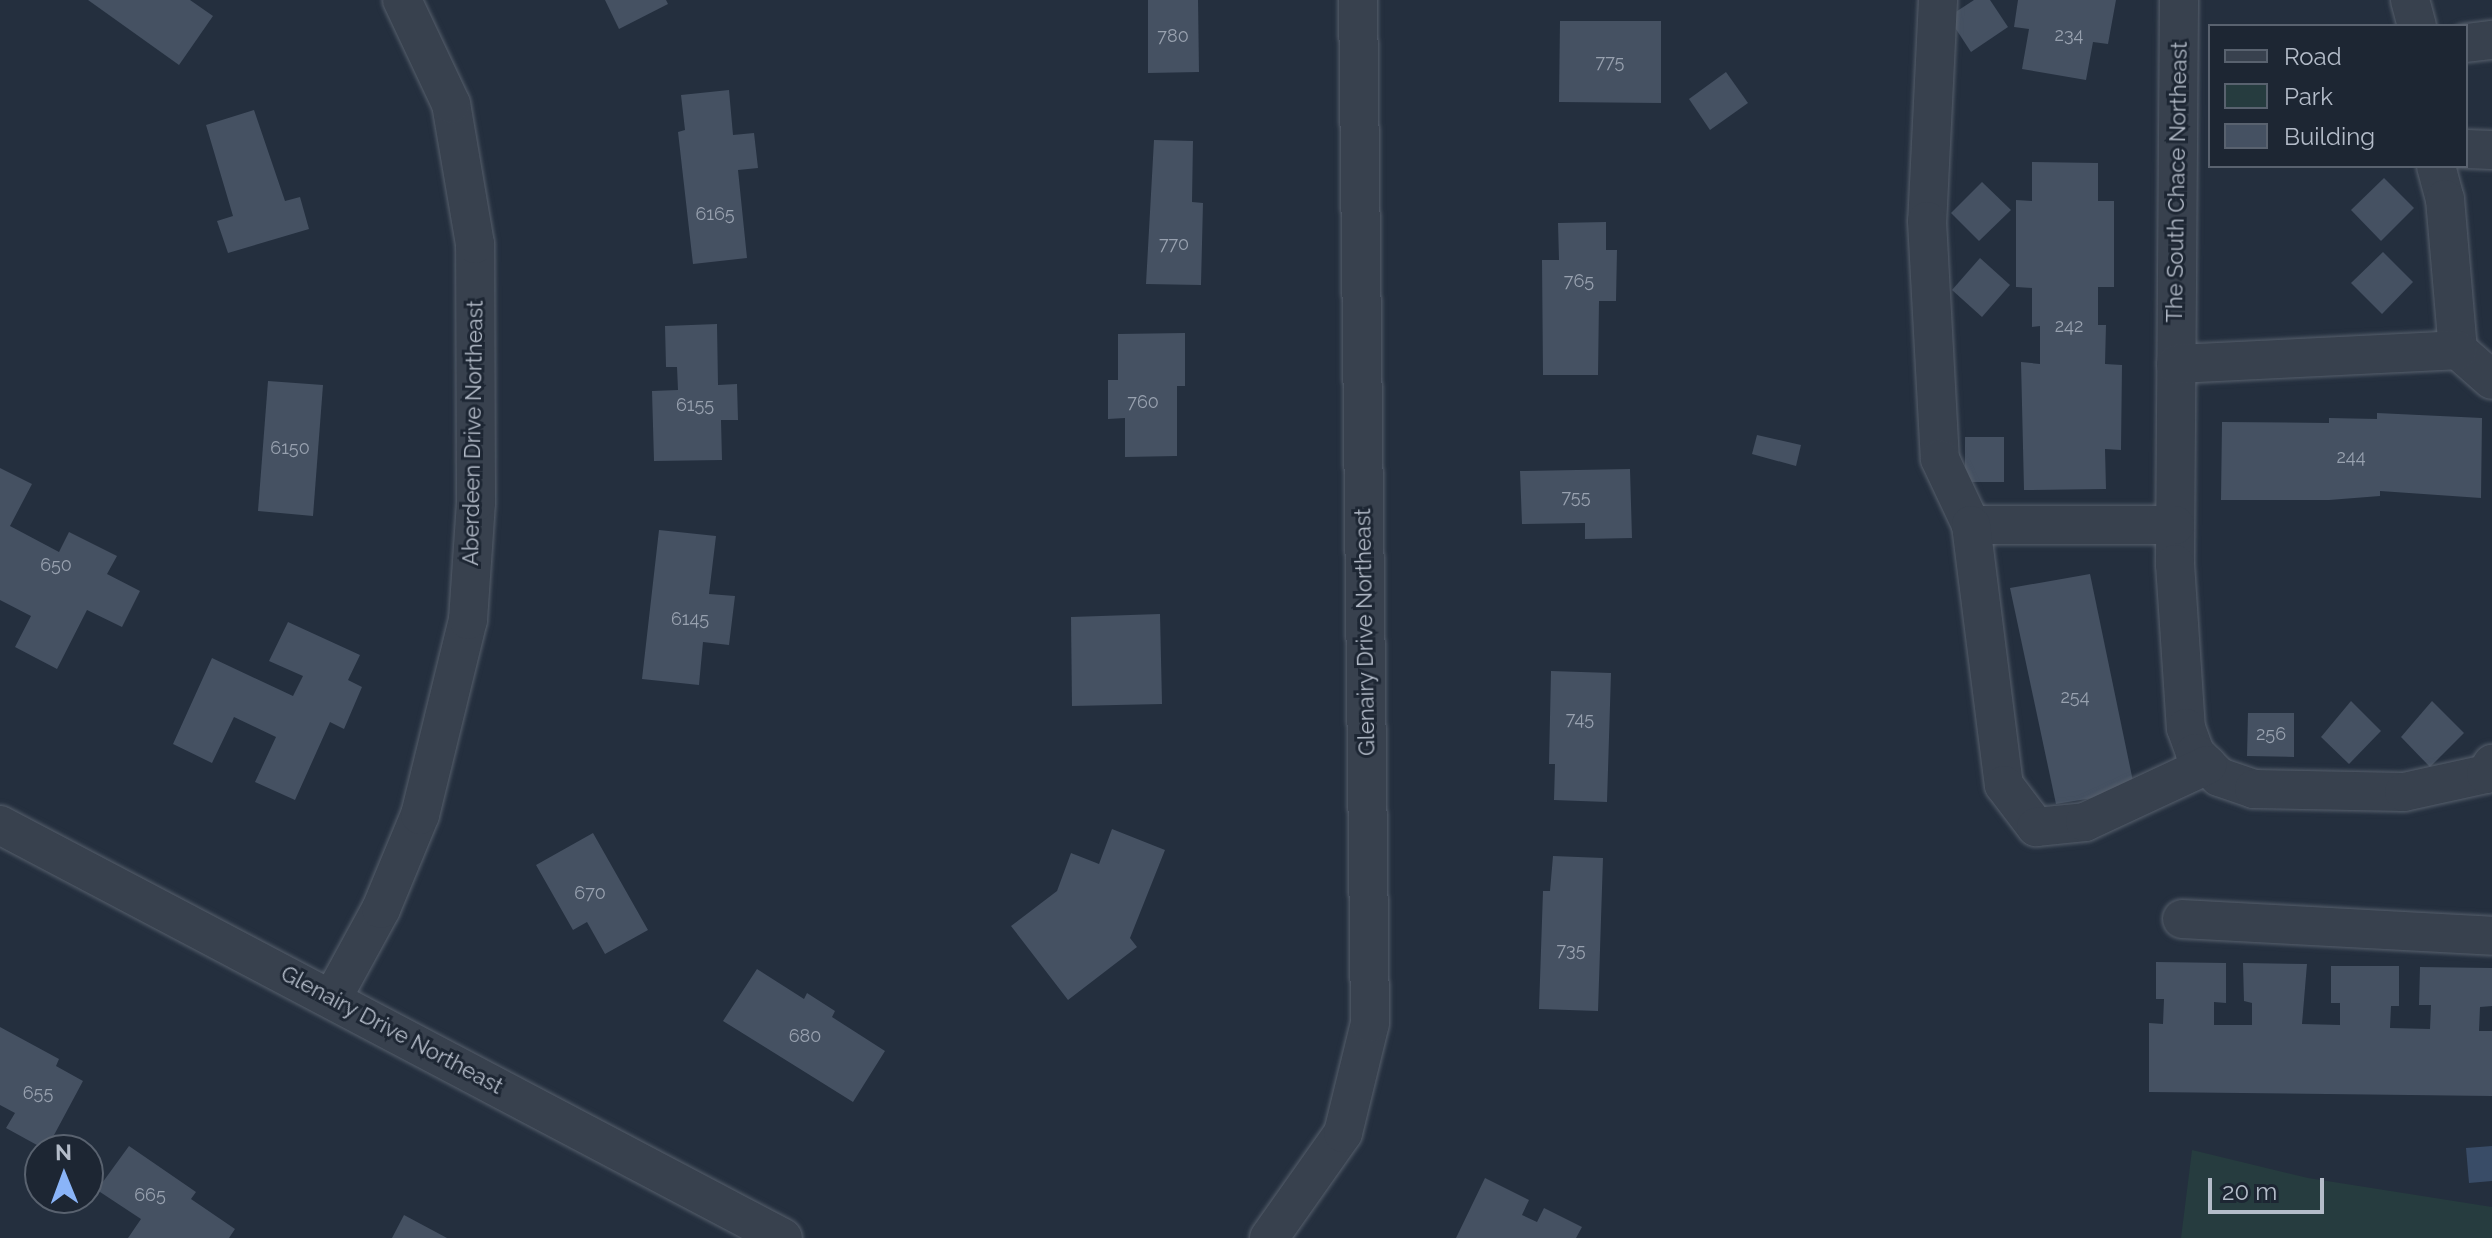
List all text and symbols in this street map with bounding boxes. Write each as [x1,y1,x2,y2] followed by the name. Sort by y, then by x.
[2055,24,2083,46] house number: 234
[2208,24,2468,168] legend
[1157,25,1189,47] house number: 780
[2161,41,2193,323] street label: The South Chace Northeast
[2284,42,2342,71] text: Road
[1596,51,1624,73] house number: 775
[2284,82,2333,111] text: Park
[2284,122,2375,151] text: Building
[695,203,735,225] house number: 6165
[1159,233,1189,255] house number: 770
[1564,270,1594,292] house number: 765
[457,300,489,566] street label: Aberdeen Drive Northeast
[2055,315,2083,337] house number: 242
[1127,391,1159,413] house number: 760
[676,394,714,416] house number: 6155
[270,437,310,459] house number: 6150
[2336,446,2366,468] house number: 244
[1562,486,1590,508] house number: 755
[1350,508,1380,756] street label: Glenairy Drive Northeast
[40,554,72,576] house number: 650
[671,608,709,630] house number: 6145
[2060,686,2090,708] house number: 254
[1566,708,1594,730] house number: 745
[2256,723,2286,745] house number: 256
[574,882,606,904] house number: 670
[1556,939,1586,961] house number: 735
[276,960,508,1100] street label: Glenairy Drive Northeast
[789,1025,821,1047] house number: 680
[23,1082,53,1104] house number: 655
[24,1134,104,1214] north arrow
[55,1139,72,1165] text: N
[2212,1162,2328,1212] scale bar
[2222,1177,2277,1206] text: 20 m
[134,1184,166,1206] house number: 665

